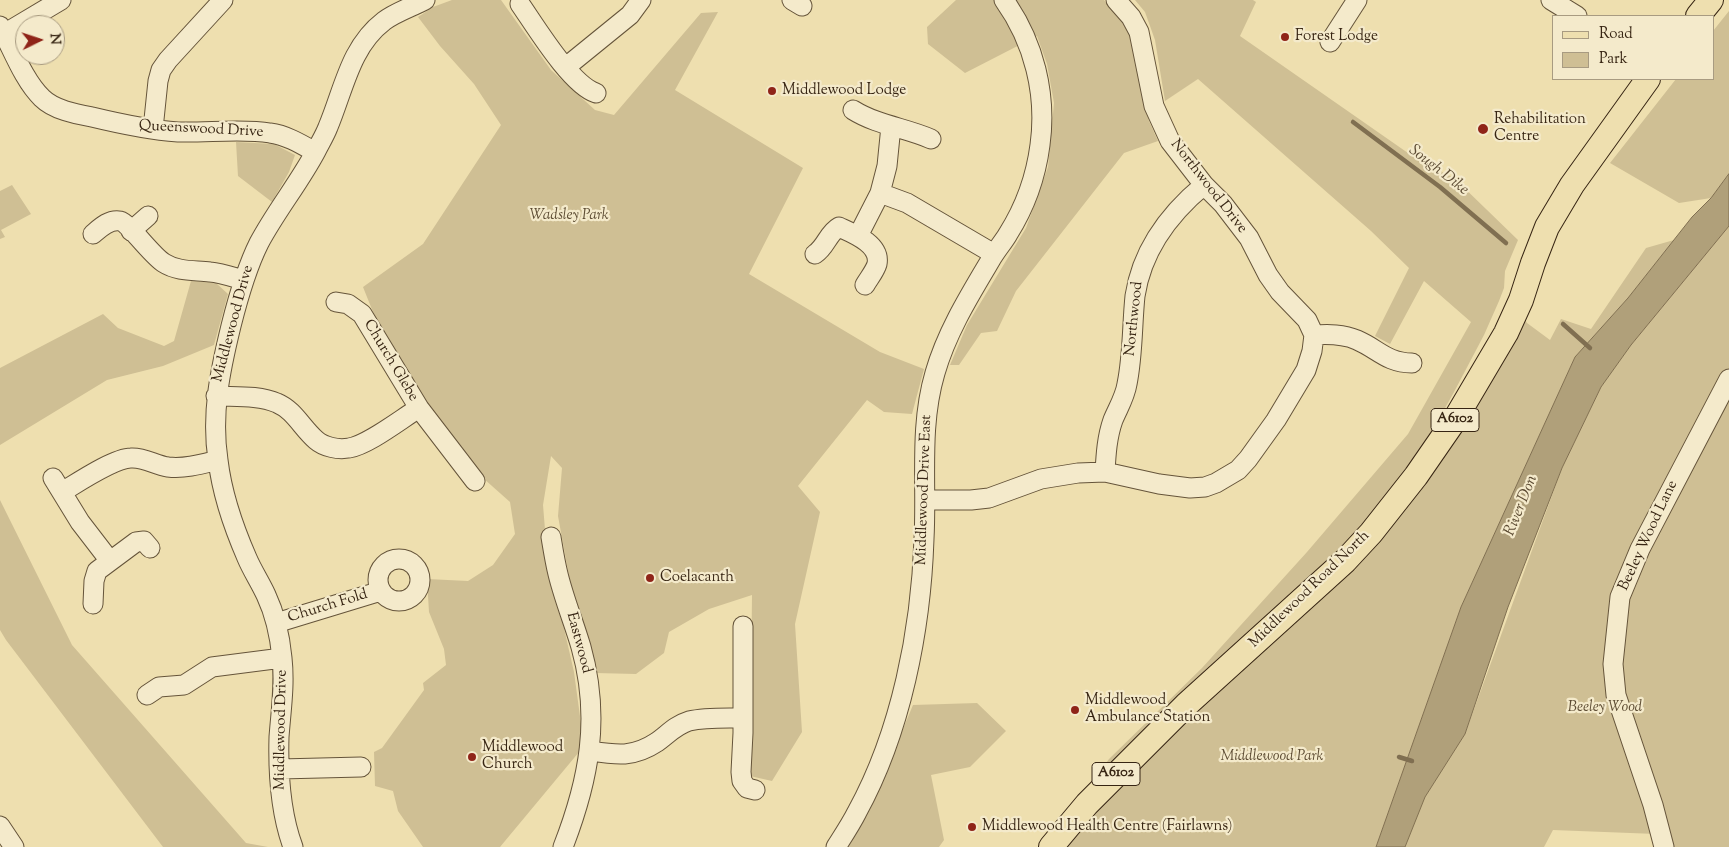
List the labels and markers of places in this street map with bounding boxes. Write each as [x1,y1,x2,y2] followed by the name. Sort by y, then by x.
[1295,28,1378,46] place label: Forest Lodge
[1279,31,1291,43] marker: Forest Lodge
[782,82,906,100] place label: Middlewood Lodge
[766,85,778,97] marker: Middlewood Lodge
[1494,111,1586,146] place label: Rehabilitation Centre
[1476,122,1490,136] marker: Rehabilitation Centre
[660,569,734,587] place label: Coelacanth
[644,572,656,584] marker: Coelacanth
[1085,692,1210,727] place label: Middlewood Ambulance Station
[1069,704,1081,716] marker: Middlewood Ambulance Station
[482,739,563,774] place label: Middlewood Church
[466,751,478,763] marker: Middlewood Church
[982,818,1232,836] place label: Middlewood Health Centre (Fairlawns)
[966,821,978,833] marker: Middlewood Health Centre (Fairlawns)

